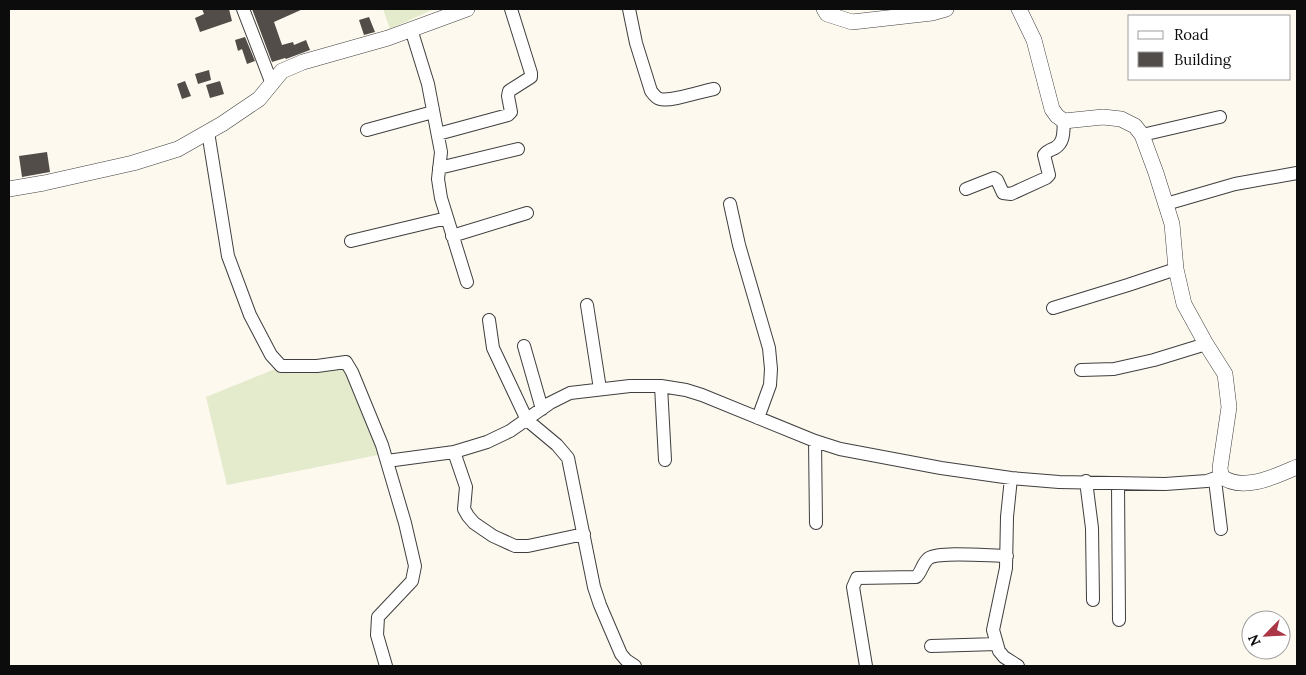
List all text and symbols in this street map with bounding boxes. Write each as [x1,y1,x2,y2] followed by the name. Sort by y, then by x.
[1128,15,1291,80] legend
[1174,25,1209,44] text: Road
[1174,50,1232,69] text: Building
[1241,610,1291,660] north arrow
[1244,632,1265,649] text: N

